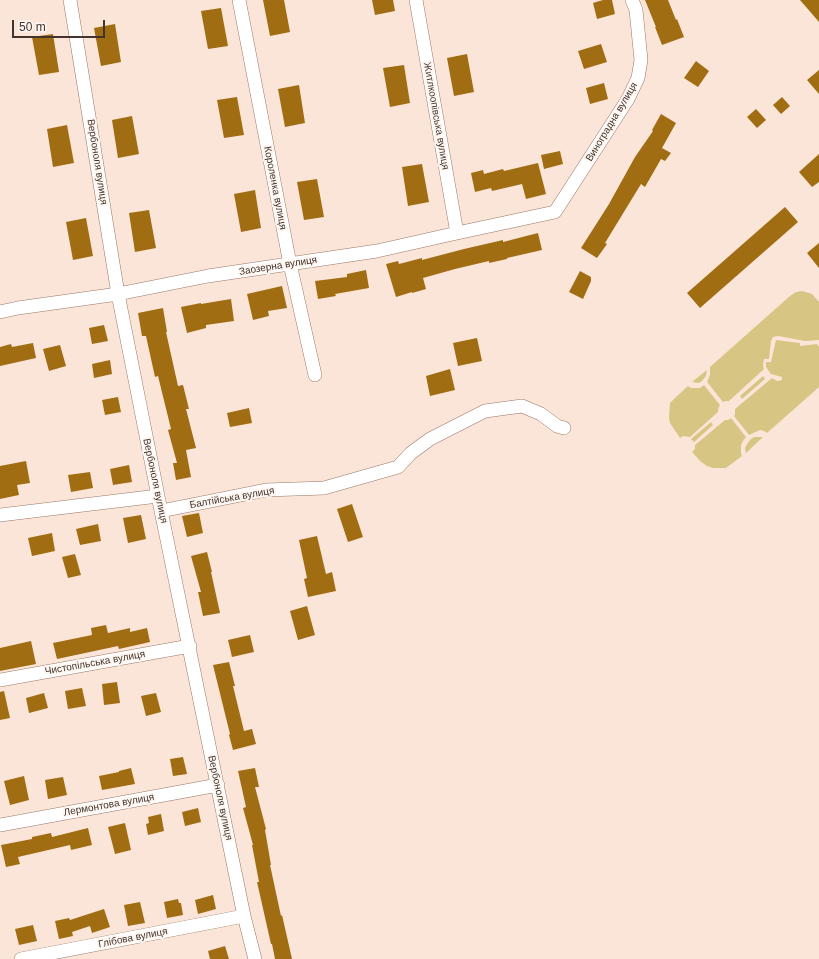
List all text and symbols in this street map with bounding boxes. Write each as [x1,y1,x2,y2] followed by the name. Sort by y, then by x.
[14,12,107,38] scale bar
[19,20,46,34] text: 50 m
[421,61,451,171] street label: Житлкоопівська вулиця
[584,80,640,164] street label: Виноградна вулиця
[84,118,110,206] street label: Вербоноля вулиця
[261,145,289,231] street label: Короленка вулиця
[238,254,318,278] street label: Заозерна вулиця
[140,437,170,525] street label: Вербоноля вулиця
[189,485,275,511] street label: Балтійська вулиця
[44,648,146,678] street label: Чистопільська вулиця
[205,754,235,842] street label: Вербоноля вулиця
[63,791,155,819] street label: Лермонтова вулиця
[97,925,169,951] street label: Глібова вулиця

